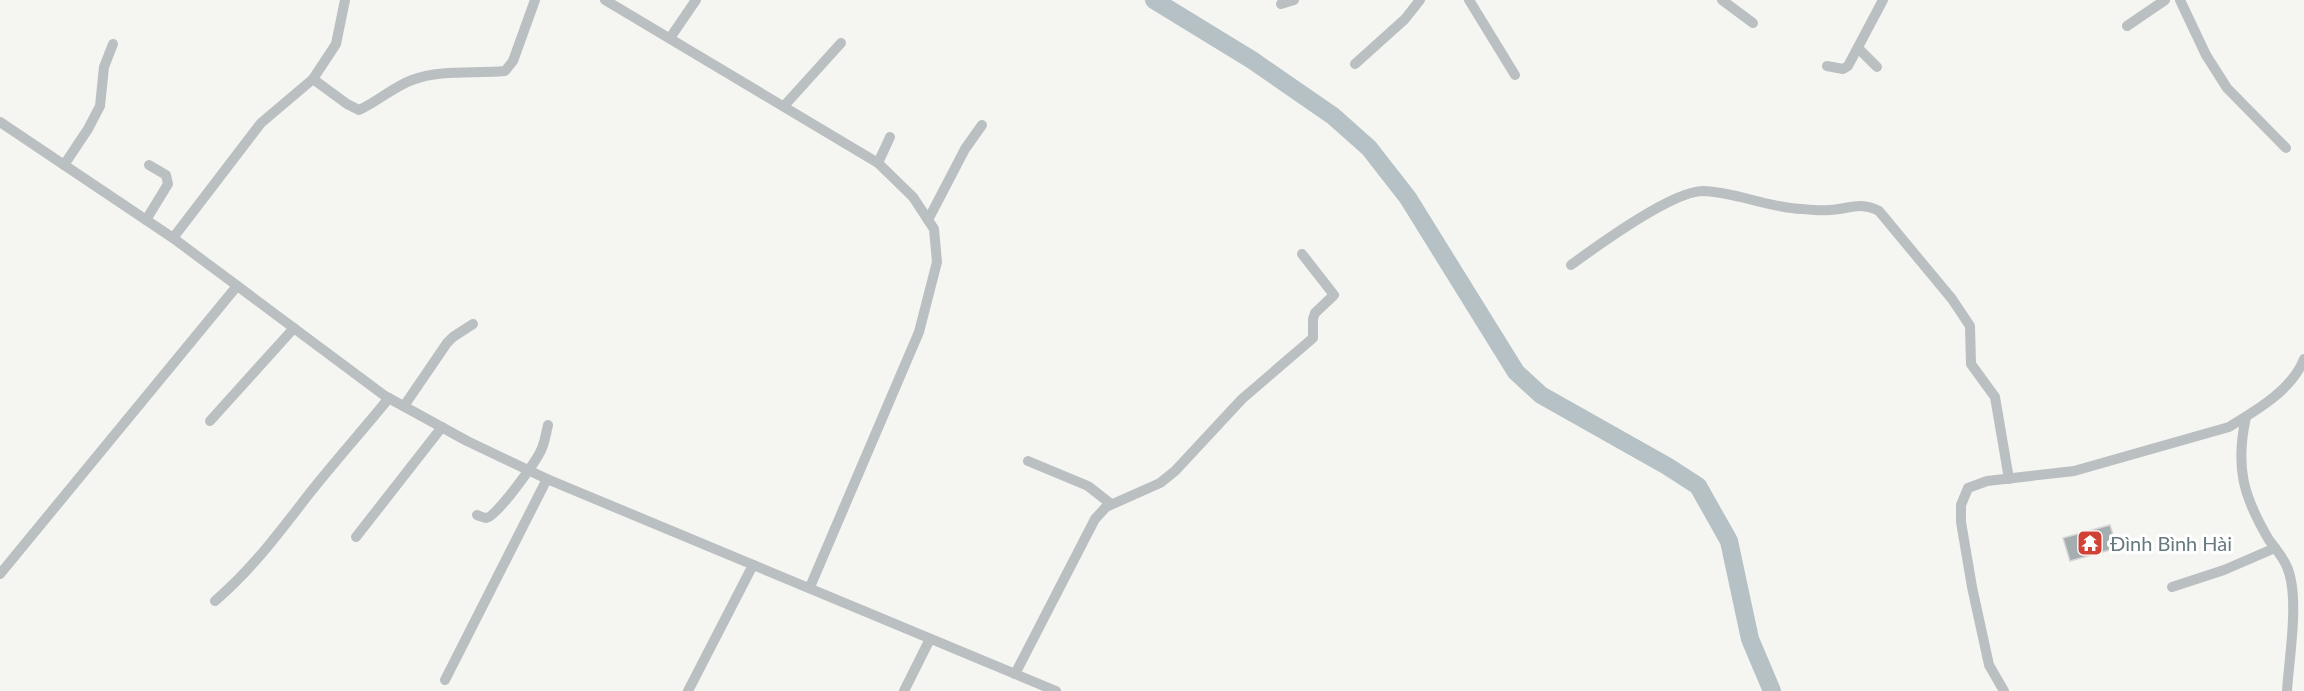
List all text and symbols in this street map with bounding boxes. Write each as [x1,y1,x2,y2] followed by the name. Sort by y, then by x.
[2075,528,2105,558] temple icon: Đình Bình Hài
[2110,531,2232,555] place label: Đình Bình Hài

